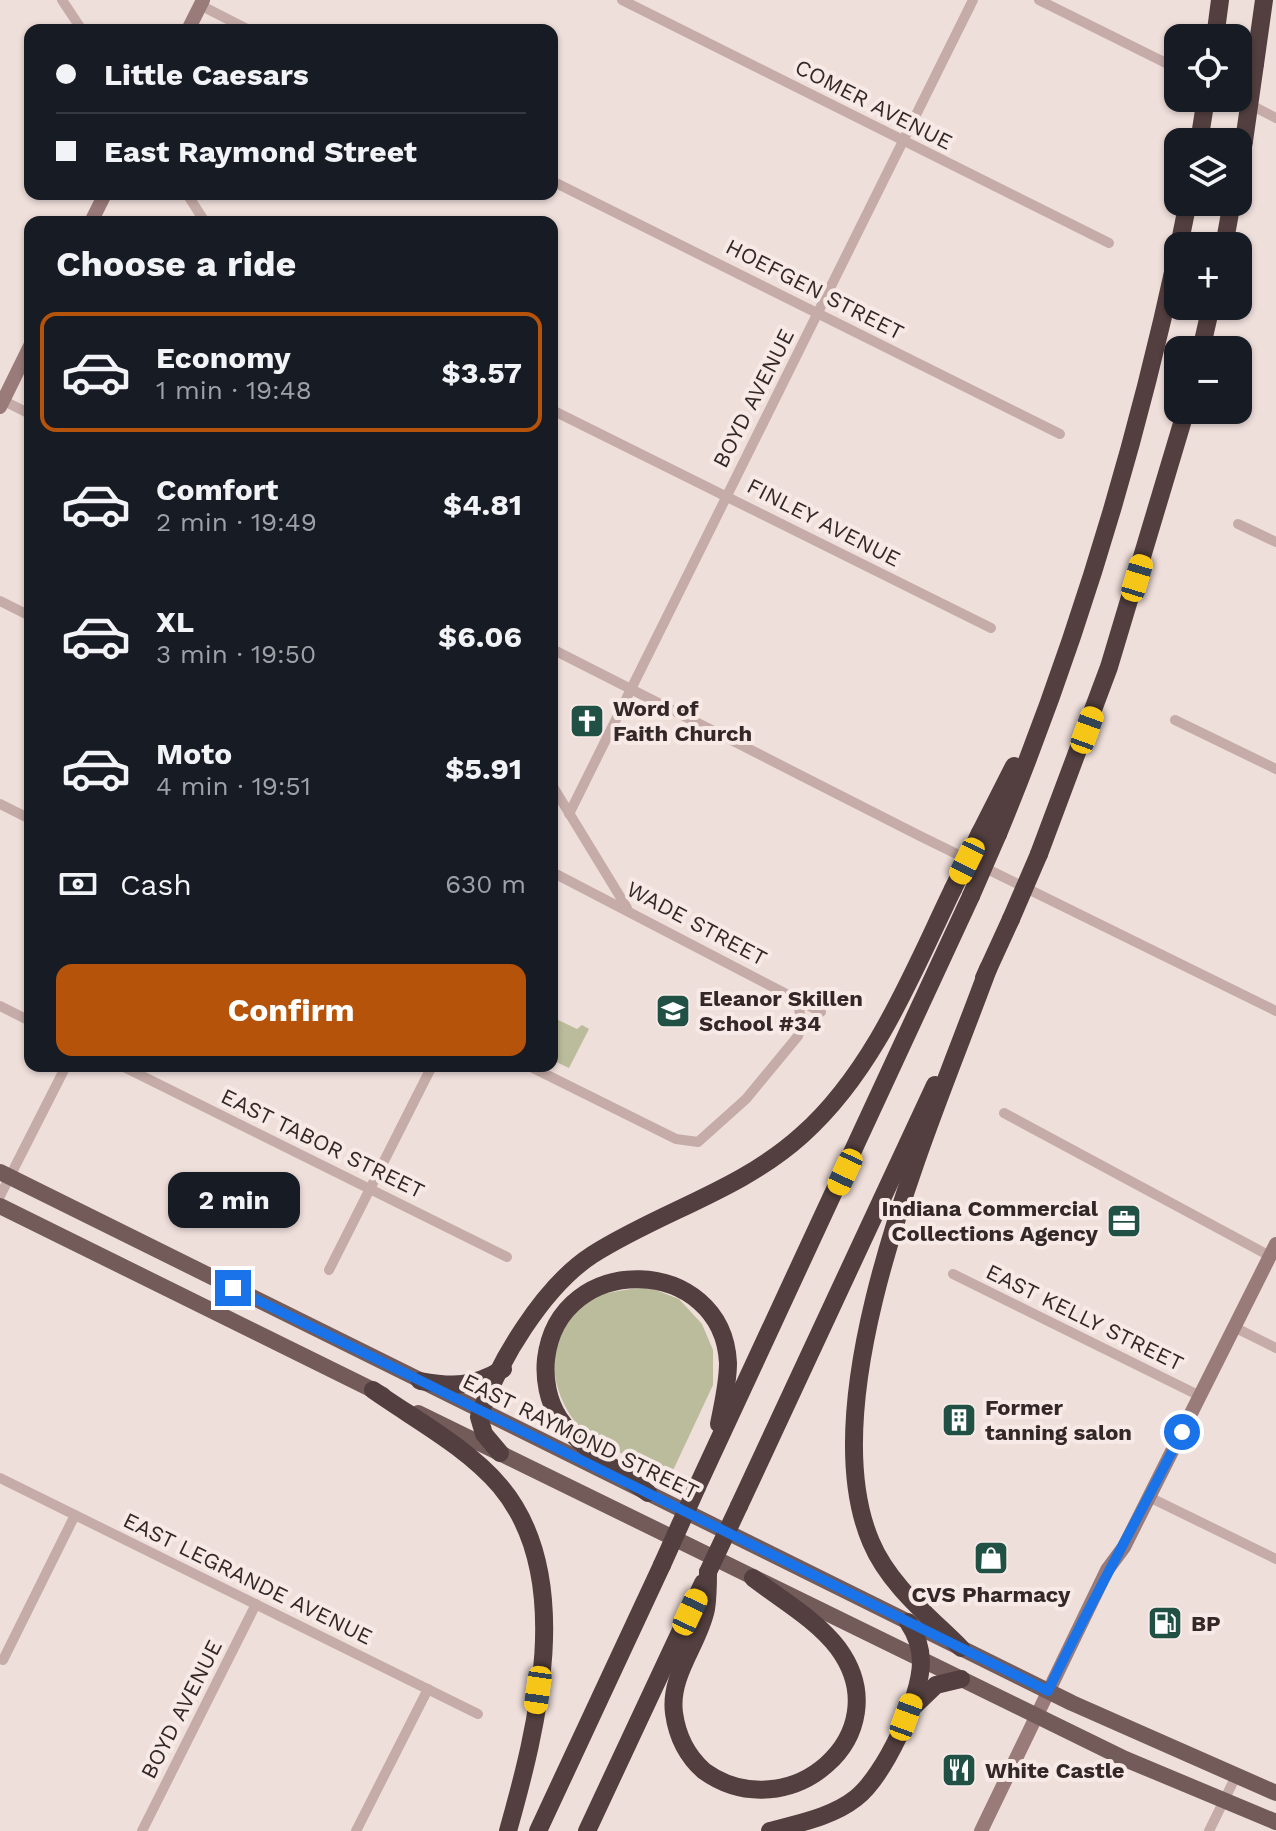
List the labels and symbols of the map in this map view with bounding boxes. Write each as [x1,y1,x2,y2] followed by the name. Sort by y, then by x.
[791,54,956,155] street label: COMER AVENUE
[722,234,908,345] street label: HOEFGEN STREET
[708,325,799,472] street label: BOYD AVENUE
[743,473,905,572] street label: FINLEY AVENUE
[1119,552,1155,604] car
[613,696,752,746] place label: Word of Faith Church
[568,702,606,740] church icon: Word of Faith Church
[1068,703,1106,757] car
[946,834,988,888] car
[623,876,771,971] street label: WADE STREET
[699,986,863,1036] place label: Eleanor Skillen School #34
[654,992,692,1030] school or university icon: Eleanor Skillen School #34
[217,1083,428,1204] street label: EAST TABOR STREET
[824,1145,866,1199] car
[167,1172,299,1228] callout: 2 min
[882,1196,1099,1246] place label: Indiana Commercial Collections Agency
[1105,1202,1143,1240] office icon: Indiana Commercial Collections Agency
[982,1259,1187,1376] street label: EAST KELLY STREET
[215,1270,251,1306] route end
[459,1368,703,1505] street label: EAST RAYMOND STREET
[985,1395,1132,1445] place label: Former tanning salon
[940,1401,978,1439] building icon: Former tanning salon
[1164,1414,1200,1450] route start
[119,1507,376,1650] street label: EAST LEGRANDE AVENUE
[972,1539,1010,1577] shop icon: CVS Pharmacy
[912,1582,1071,1607] place label: CVS Pharmacy
[669,1585,711,1639] car
[1146,1604,1184,1642] fuel station icon: BP
[1191,1611,1221,1636] place label: BP
[136,1636,227,1783] street label: BOYD AVENUE
[523,1665,553,1715] car
[887,1690,925,1744] car
[940,1751,978,1789] restaurant icon: White Castle
[985,1758,1125,1783] place label: White Castle

